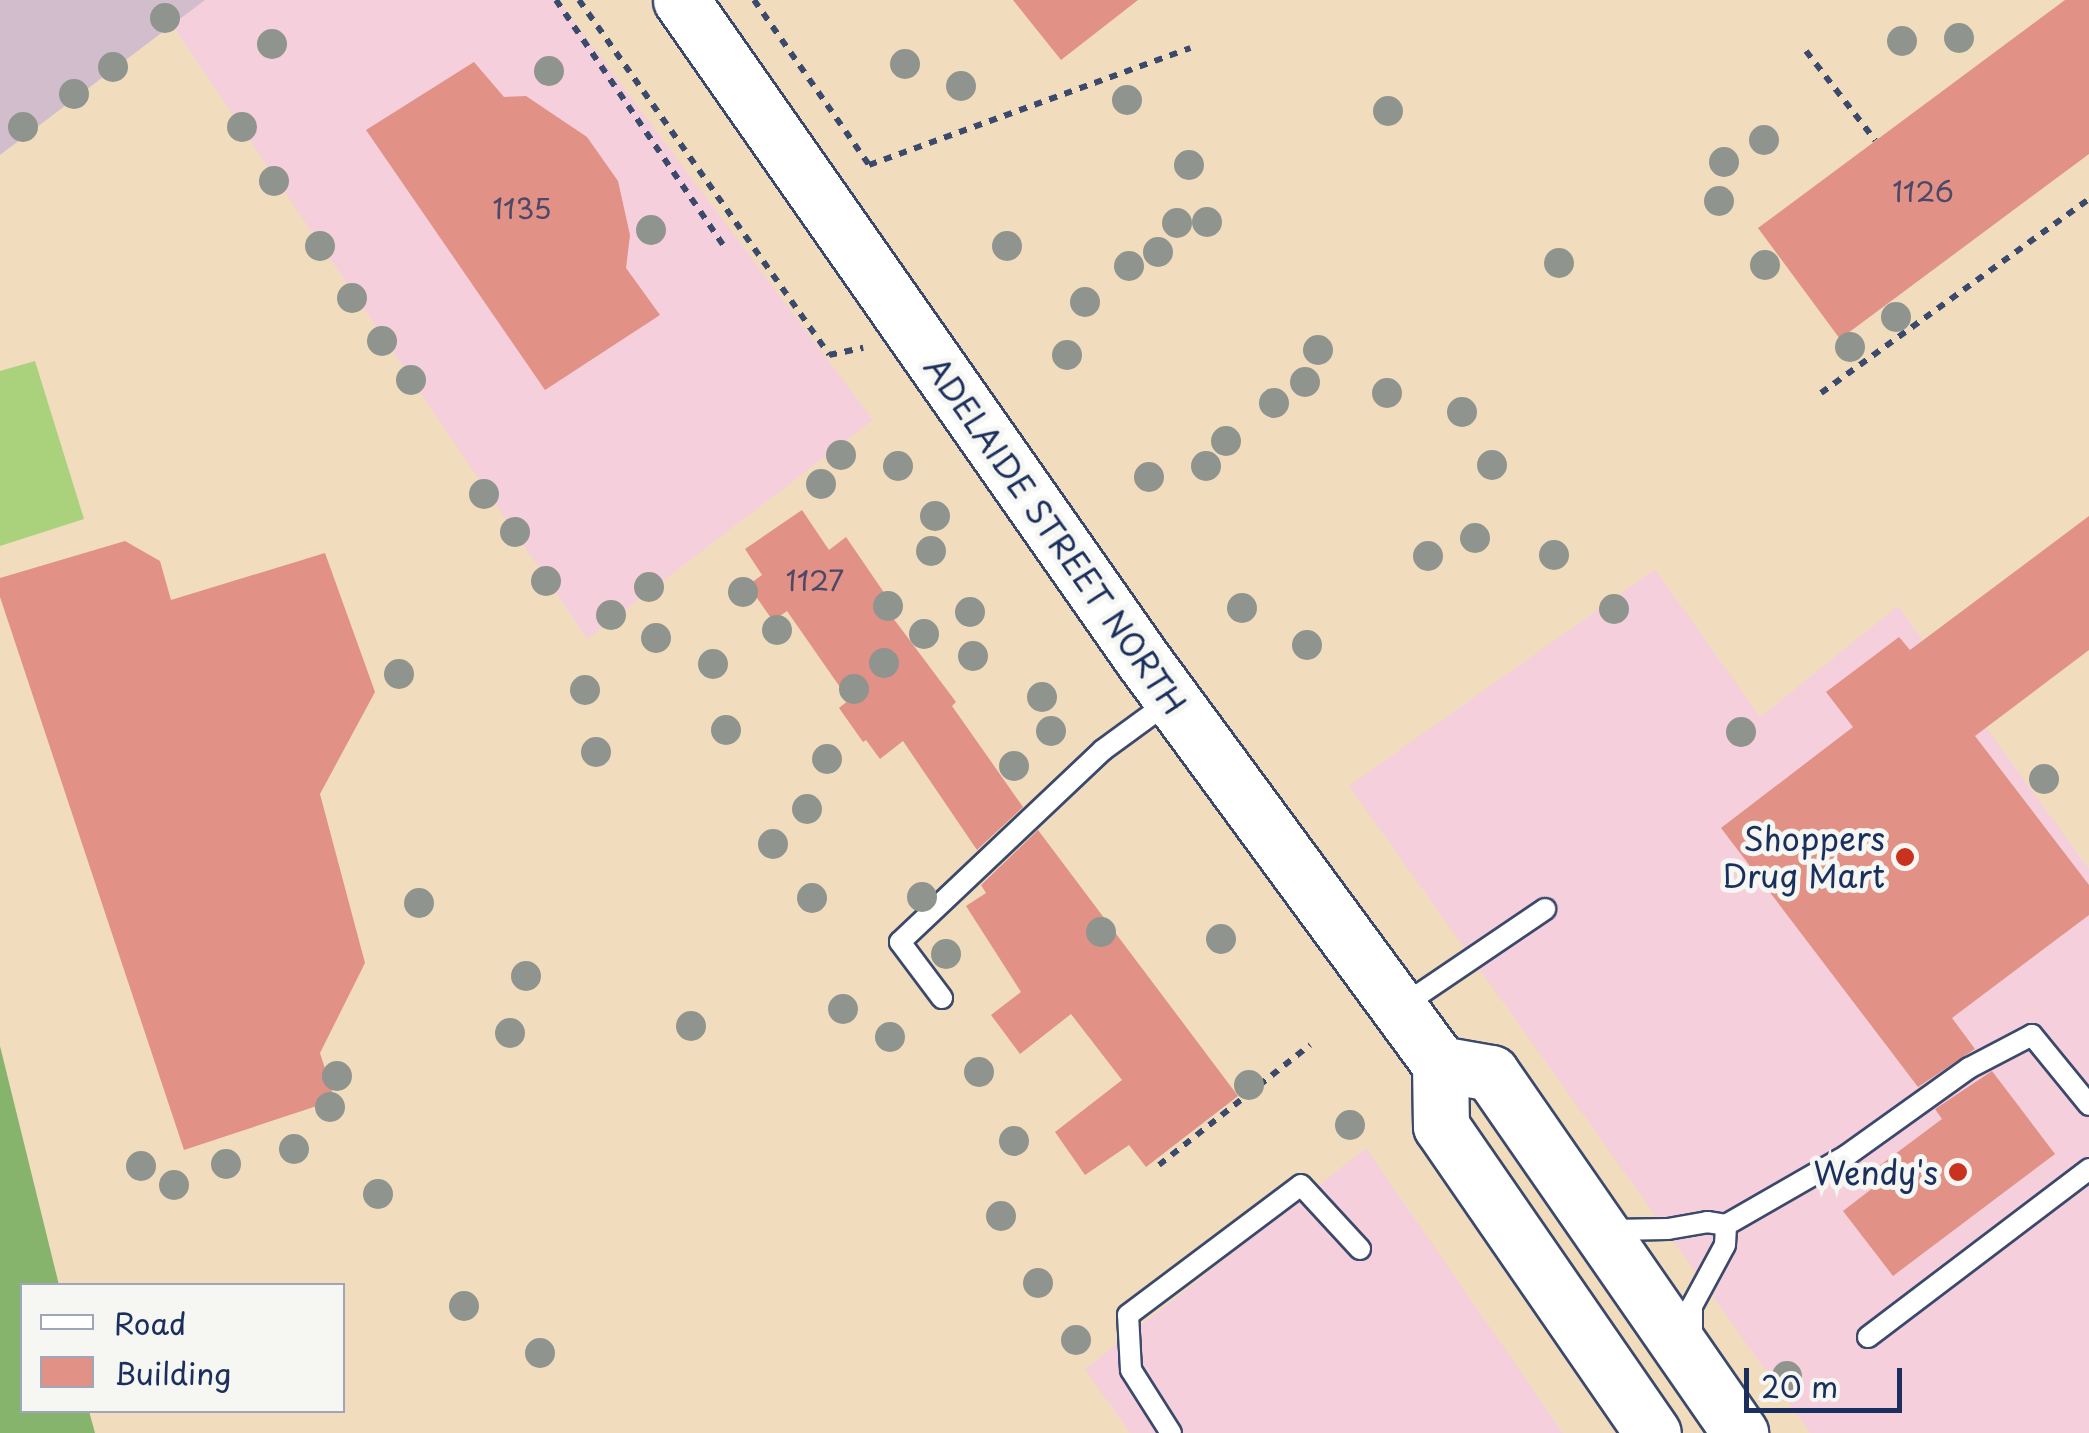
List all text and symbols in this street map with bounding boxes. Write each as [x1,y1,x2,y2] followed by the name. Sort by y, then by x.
[1892,174,1954,208] house number: 1126
[492,191,552,225] house number: 1135
[917,348,1195,722] street label: ADELAIDE STREET NORTH
[786,563,844,597] house number: 1127
[1722,820,1885,895] place label: Shoppers Drug Mart
[1894,846,1916,868] marker: Shoppers Drug Mart
[1813,1153,1938,1191] place label: Wendy's
[1947,1161,1969,1183] marker: Wendy's
[20,1283,345,1413] legend
[114,1300,187,1345] text: Road
[1749,1348,1906,1410] scale bar
[114,1350,231,1395] text: Building
[1761,1363,1838,1408] text: 20 m

